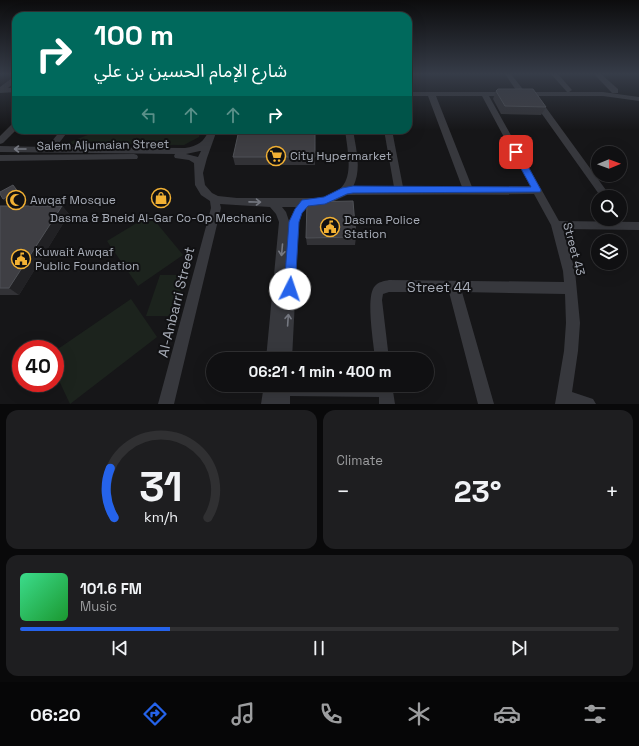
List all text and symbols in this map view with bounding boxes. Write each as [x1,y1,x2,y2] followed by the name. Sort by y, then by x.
[94,17,174,53] text: 100 m
[28,28,80,80] icon: right
[94,59,287,82] text: شارع الإمام الحسين بن علي
[138,104,160,126] icon: left
[180,104,202,126] icon: ahead
[222,104,244,126] icon: ahead
[264,104,286,126] icon: right
[499,135,533,169] pin
[37,136,169,154] street label: Salem Aljumaian Street
[505,141,527,163] icon: arrive
[14,145,27,153] one-way arrow
[265,145,287,167] supermarket icon: City Hypermarket
[591,146,627,182] north arrow
[591,146,627,270] map controls
[290,148,391,164] place label: City Hypermarket
[150,187,172,209] shop icon: Dasma & Bneid Al-Gar Co-Op Mechanic
[5,189,27,211] mosque icon: Awqaf Mosque
[591,190,627,226] button: search
[30,192,116,208] place label: Awqaf Mosque
[248,198,261,206] one-way arrow
[50,210,272,226] place label: Dasma & Bneid Al-Gar Co-Op Mechanic
[344,212,420,242] place label: Dasma Police Station
[319,216,341,238] public building icon: Dasma Police Station
[559,221,589,277] street label: Street 43
[591,234,627,270] button: layers
[279,243,286,256] one-way arrow
[35,244,139,274] place label: Kuwait Awqaf Public Foundation
[154,245,198,359] street label: Al-Anbarri Street
[10,248,32,270] public building icon: Kuwait Awqaf Public Foundation
[269,268,311,310] position arrow
[407,278,471,296] street label: Street 44
[284,314,291,327] one-way arrow
[12,340,64,392] speed limit sign: 40
[248,362,392,381] text: 06:21 · 1 min · 400 m
[337,452,383,469] text: Climate
[140,459,183,512] text: 31
[454,472,502,511] text: 23°
[337,477,350,505] text: −
[605,477,619,505] text: +
[144,507,178,525] text: km/h
[80,579,142,598] text: 101.6 FM
[80,598,117,615] text: Music
[109,637,131,659] icon: previous
[308,637,330,659] icon: pause
[508,637,530,659] icon: next
[141,700,169,728] icon: directions
[229,700,257,728] icon: music
[317,700,345,728] icon: phone
[405,700,433,728] icon: climate
[493,700,521,728] icon: car
[581,700,609,728] icon: filters
[30,703,81,726] text: 06:20

